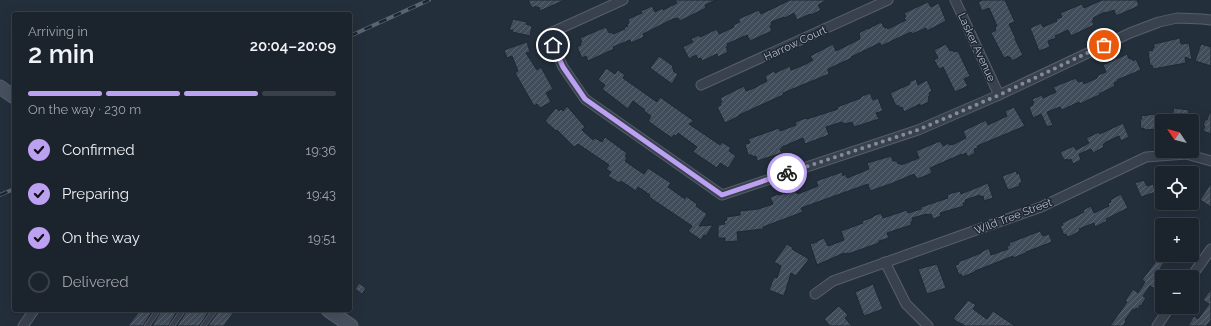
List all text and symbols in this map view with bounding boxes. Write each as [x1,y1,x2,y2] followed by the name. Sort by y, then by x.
[955,11,998,84] street label: Lasker Avenue
[762,23,829,64] street label: Harrow Court
[28,24,88,39] text: Arriving in
[536,28,570,62] pin
[1087,28,1121,62] pin
[542,34,564,56] icon: home
[1093,34,1115,56] icon: bag
[250,37,336,55] text: 20:04–20:09
[28,39,95,69] text: 2 min
[28,102,141,117] text: On the way · 230 m
[1155,114,1199,158] north arrow
[1155,114,1199,314] map controls
[28,139,50,161] icon: check
[62,141,135,159] text: Confirmed
[306,143,336,158] text: 19:36
[767,153,807,193] courier
[776,162,798,184] icon: bike
[1155,166,1199,210] button: locate
[28,183,50,205] icon: check
[62,185,129,203] text: Preparing
[306,187,336,202] text: 19:43
[973,196,1054,237] street label: Wild Tree Street
[1155,218,1199,262] button: +
[28,227,50,249] icon: check
[62,229,140,247] text: On the way
[308,231,336,246] text: 19:51
[1155,270,1199,314] button: −
[62,273,129,291] text: Delivered

